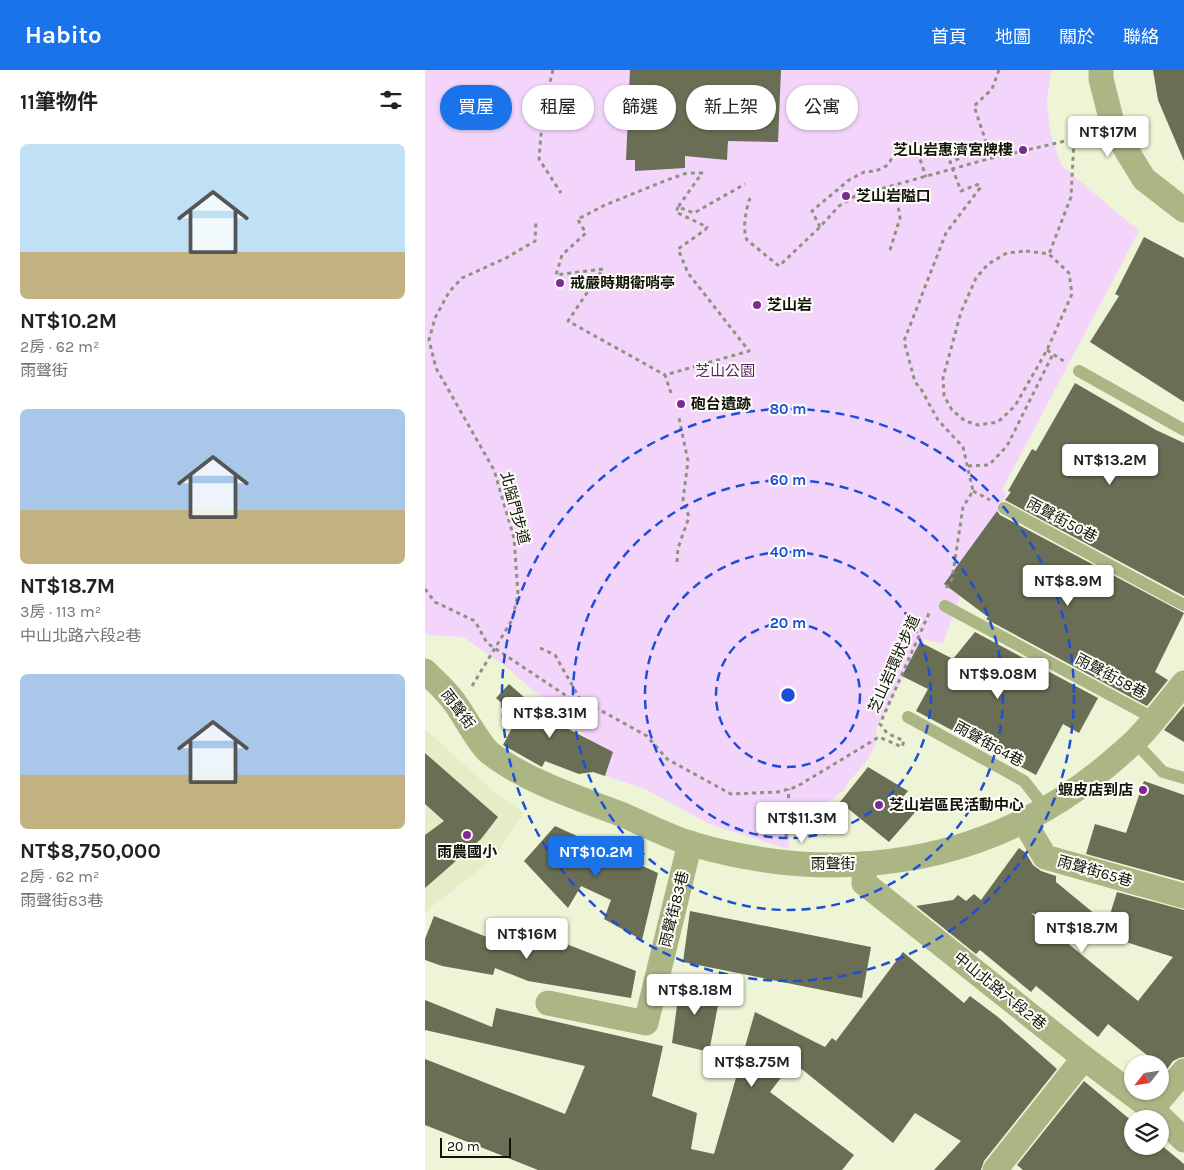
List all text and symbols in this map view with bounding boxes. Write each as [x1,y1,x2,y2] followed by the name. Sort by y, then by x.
[25,21,102,49] text: Habito
[931,26,967,48] text: 首頁
[995,26,1031,48] text: 地圖
[1059,26,1095,48] text: 關於
[1123,26,1159,48] text: 聯絡
[440,85,512,130] chip: 買屋
[522,85,594,130] chip: 租屋
[604,85,676,130] chip: 篩選
[686,85,776,130] chip: 新上架
[786,85,858,130] chip: 公寓
[377,86,405,114] icon: filters
[20,90,98,114] text: 11筆物件
[1067,116,1149,158] pin: NT$17M
[1079,122,1137,141] text: NT$17M
[893,141,1013,159] place label: 芝山岩惠濟宮牌樓
[1017,144,1029,156] marker: 芝山岩惠濟宮牌樓
[168,177,258,267] icon: home
[856,187,931,205] place label: 芝山岩隘口
[840,190,852,202] marker: 芝山岩隘口
[570,274,675,292] place label: 戒嚴時期衛哨亭
[554,277,566,289] marker: 戒嚴時期衛哨亭
[767,296,812,314] place label: 芝山岩
[751,299,763,311] marker: 芝山岩
[20,309,117,333] text: NT$10.2M
[20,337,99,356] text: 2房 · 62 m²
[20,361,68,380] text: 雨聲街
[695,362,755,380] park label: 芝山公園
[690,395,751,413] place label: 砲台遺跡
[675,398,687,410] marker: 砲台遺跡
[769,400,807,418] text: 80 m
[168,442,258,532] icon: home
[1058,444,1162,486] pin: NT$13.2M
[1073,450,1147,469] text: NT$13.2M
[497,469,533,547] street label: 北隘門步道
[770,471,806,489] text: 60 m
[1024,494,1100,546] street label: 雨聲街50巷
[770,543,806,561] text: 40 m
[1022,564,1114,607] pin: NT$8.9M
[1034,571,1102,590] text: NT$8.9M
[20,574,115,598] text: NT$18.7M
[20,602,101,621] text: 3房 · 113 m²
[864,612,924,716] street label: 芝山岩環狀步道
[770,614,806,632] text: 20 m
[20,626,141,645] text: 中山北路六段2巷
[1072,650,1150,702] street label: 雨聲街58巷
[946,658,1050,700] pin: NT$9.08M
[959,664,1037,683] text: NT$9.08M
[437,686,479,732] street label: 雨聲街
[779,686,797,704] centre of rings
[498,696,602,739] pin: NT$8.31M
[513,703,587,722] text: NT$8.31M
[168,707,258,797] icon: home
[951,717,1027,771] street label: 雨聲街64巷
[1058,781,1133,799] place label: 蝦皮店到店
[1137,784,1149,796] marker: 蝦皮店到店
[889,796,1024,814] place label: 芝山岩區民活動中心
[873,799,885,811] marker: 芝山岩區民活動中心
[750,802,854,844] pin: NT$11.3M
[767,808,837,827] text: NT$11.3M
[461,829,473,841] marker: 雨農國小
[544,836,648,878] pin: NT$10.2M
[20,839,161,863] text: NT$8,750,000
[559,842,633,861] text: NT$10.2M
[437,843,498,861] place label: 雨農國小
[1055,852,1135,890] street label: 雨聲街65巷
[810,855,856,873] street label: 雨聲街
[20,867,99,886] text: 2房 · 62 m²
[656,869,692,949] street label: 雨聲街83巷
[20,891,103,910] text: 雨聲街83巷
[1030,912,1134,954] pin: NT$18.7M
[486,918,568,960] pin: NT$16M
[1046,918,1118,937] text: NT$18.7M
[497,924,557,943] text: NT$16M
[950,948,1050,1034] street label: 中山北路六段2巷
[643,974,747,1016] pin: NT$8.18M
[658,980,732,999] text: NT$8.18M
[700,1046,804,1088] pin: NT$8.75M
[714,1052,790,1071] text: NT$8.75M
[1124,1055,1169,1100] north arrow
[1124,1055,1169,1155] map controls
[1124,1110,1169,1155] button: layers
[440,1135,511,1158] scale bar
[447,1138,480,1155] text: 20 m

